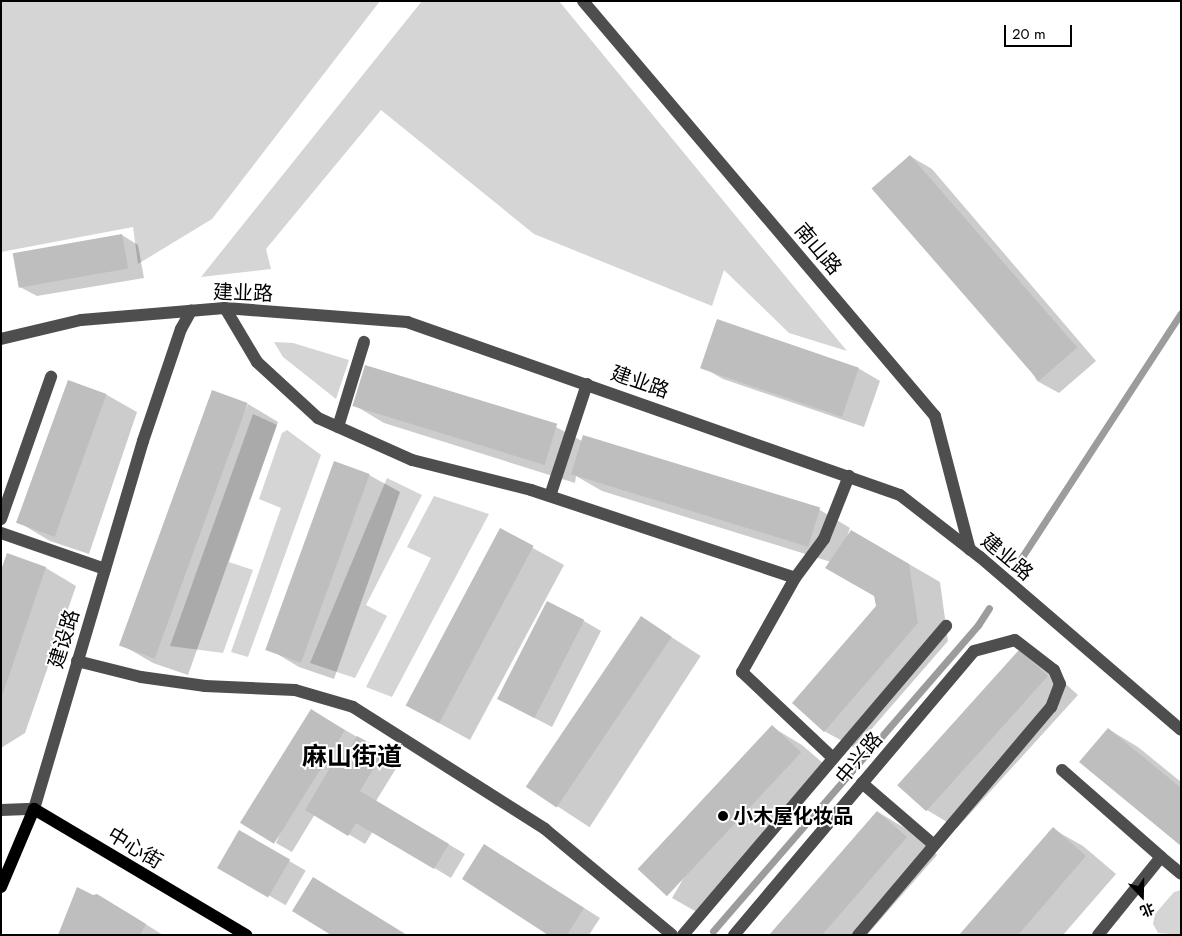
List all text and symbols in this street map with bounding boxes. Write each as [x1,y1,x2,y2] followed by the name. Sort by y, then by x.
[1007,15,1074,47] scale bar
[1012,23,1046,45] text: 20 m
[790,218,846,280] street label: 南山路
[213,280,273,306] street label: 建业路
[608,361,672,403] street label: 建业路
[976,529,1038,585] street label: 建业路
[44,607,84,671] street label: 建设路
[831,727,887,789] street label: 中兴路
[302,741,402,771] district label: 麻山街道
[733,804,853,828] place label: 小木屋化妆品
[717,810,729,822] marker: 小木屋化妆品
[103,822,167,874] street label: 中心街
[1117,871,1167,921] north arrow
[1137,898,1157,922] text: 北

